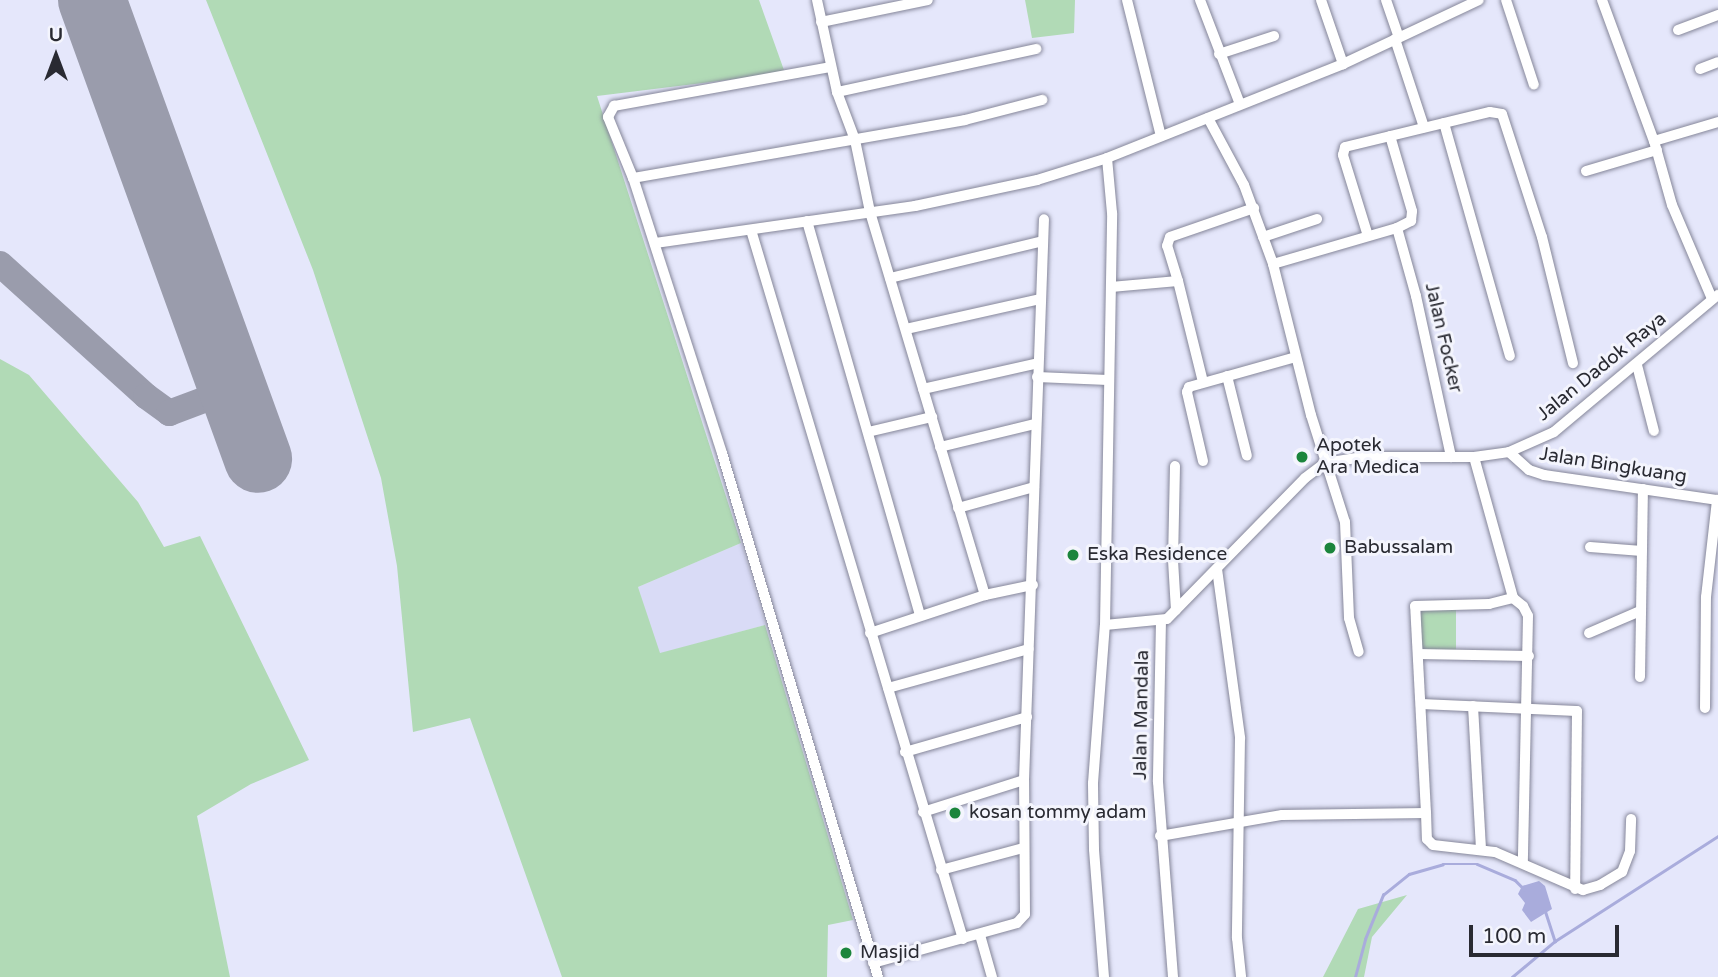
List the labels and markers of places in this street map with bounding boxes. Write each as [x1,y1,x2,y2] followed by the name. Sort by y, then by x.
[1316,435,1419,479] place label: Apotek Ara Medica
[1294,449,1310,465] marker: Apotek Ara Medica
[1344,537,1453,559] place label: Babussalam
[1322,540,1338,556] marker: Babussalam
[1087,544,1227,566] place label: Eska Residence
[1065,547,1081,563] marker: Eska Residence
[969,802,1146,824] place label: kosan tommy adam
[947,805,963,821] marker: kosan tommy adam
[860,942,920,964] place label: Masjid
[838,945,854,961] marker: Masjid

